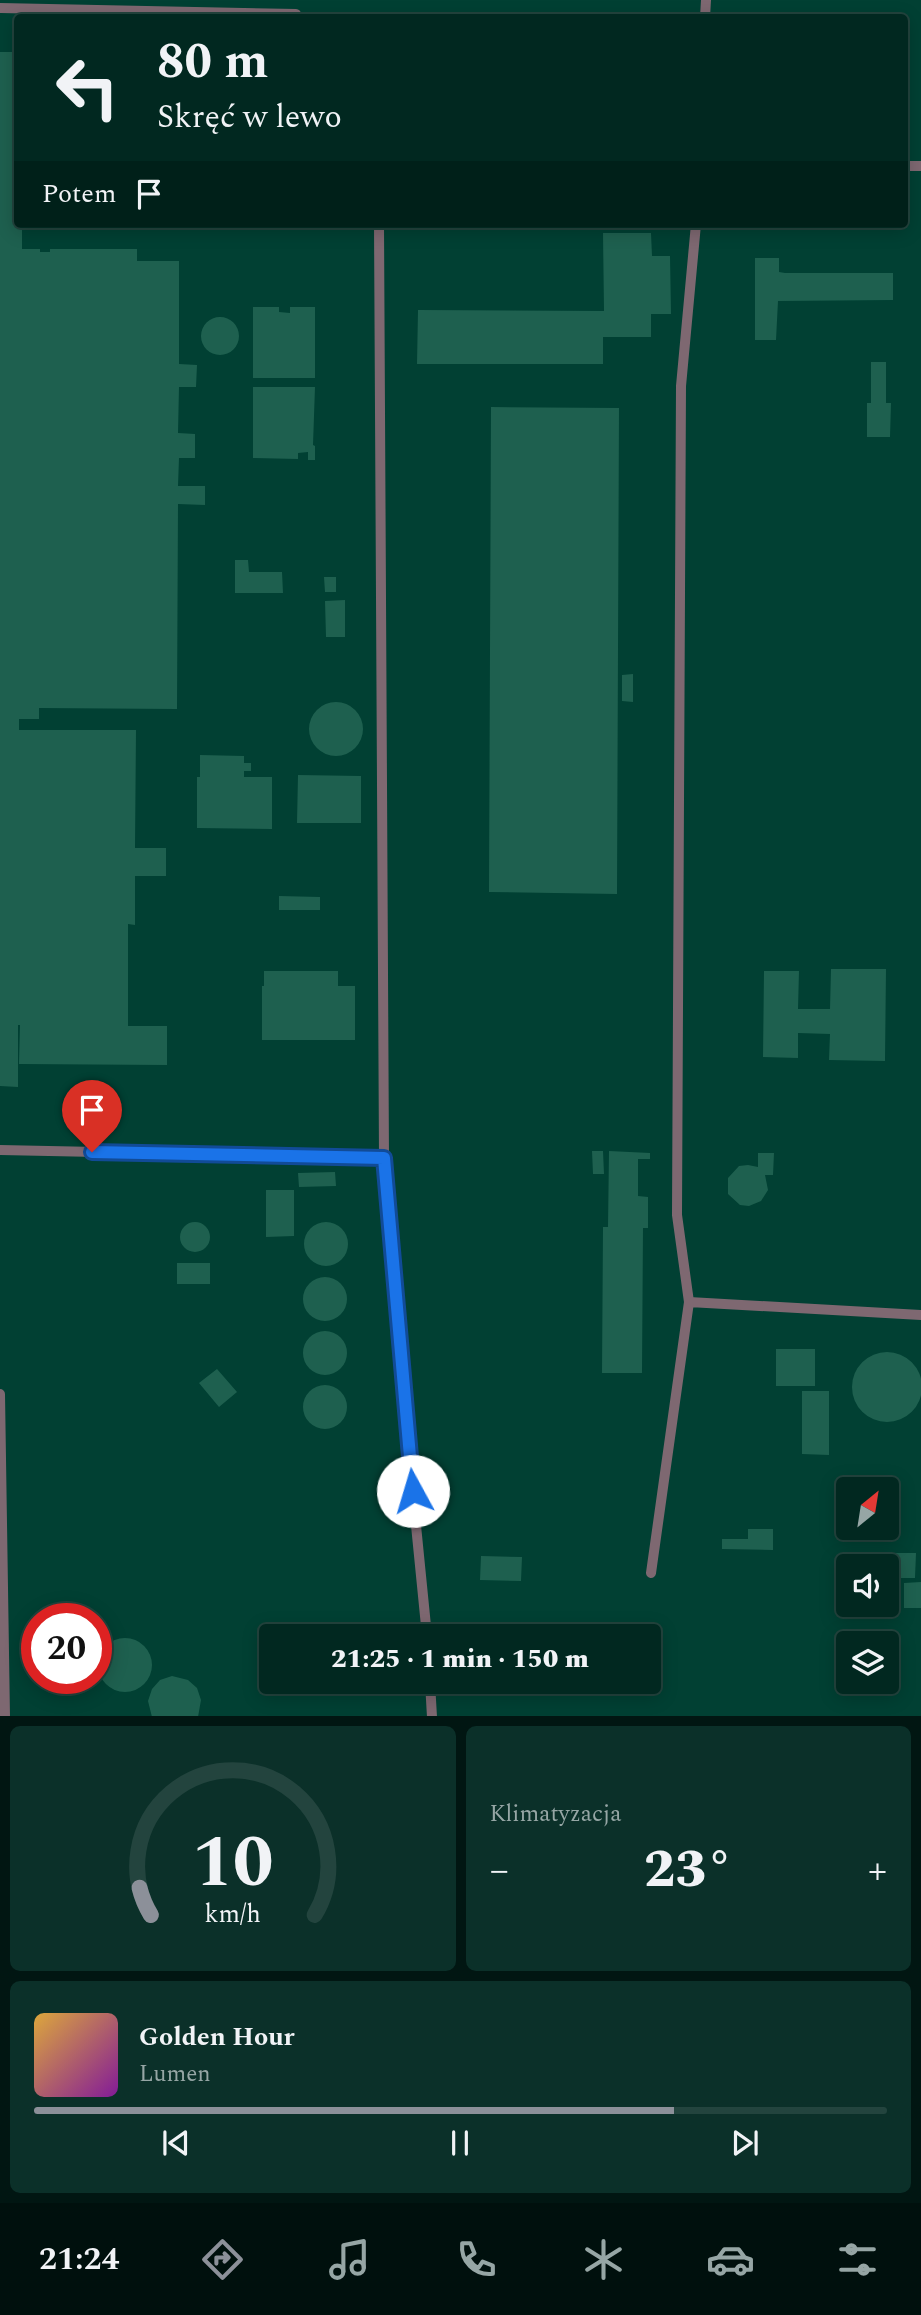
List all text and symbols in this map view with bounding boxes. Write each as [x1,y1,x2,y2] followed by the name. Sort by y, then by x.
[157,25,268,100] text: 80 m
[42,42,133,133] icon: left
[157,93,342,142] text: Skręć w lewo
[42,174,116,214] text: Potem
[130,175,168,213] icon: arrive
[62,1080,122,1152] pin
[73,1091,111,1129] icon: arrive
[376,1454,450,1528] position arrow
[836,1477,900,1540] north arrow
[836,1477,899,1694] map controls
[836,1554,899,1617] button: sound
[21,1603,112,1694] speed limit sign: 20
[836,1631,899,1694] button: layers
[331,1639,589,1679] text: 21:25 · 1 min · 150 m
[490,1797,621,1832] text: Klimatyzacja
[192,1808,274,1919] text: 10
[644,1831,732,1910] text: 23°
[490,1842,509,1900] text: −
[868,1842,887,1900] text: +
[205,1895,261,1933] text: km/h
[139,2017,295,2057] text: Golden Hour
[139,2057,211,2092] text: Lumen
[157,2124,195,2162] icon: previous
[441,2124,479,2162] icon: pause
[726,2124,764,2162] icon: next
[39,2235,119,2284] text: 21:24
[198,2235,247,2284] icon: directions
[325,2235,374,2284] icon: music
[452,2235,501,2284] icon: phone
[579,2235,628,2284] icon: climate
[706,2235,755,2284] icon: car
[833,2235,882,2284] icon: filters

